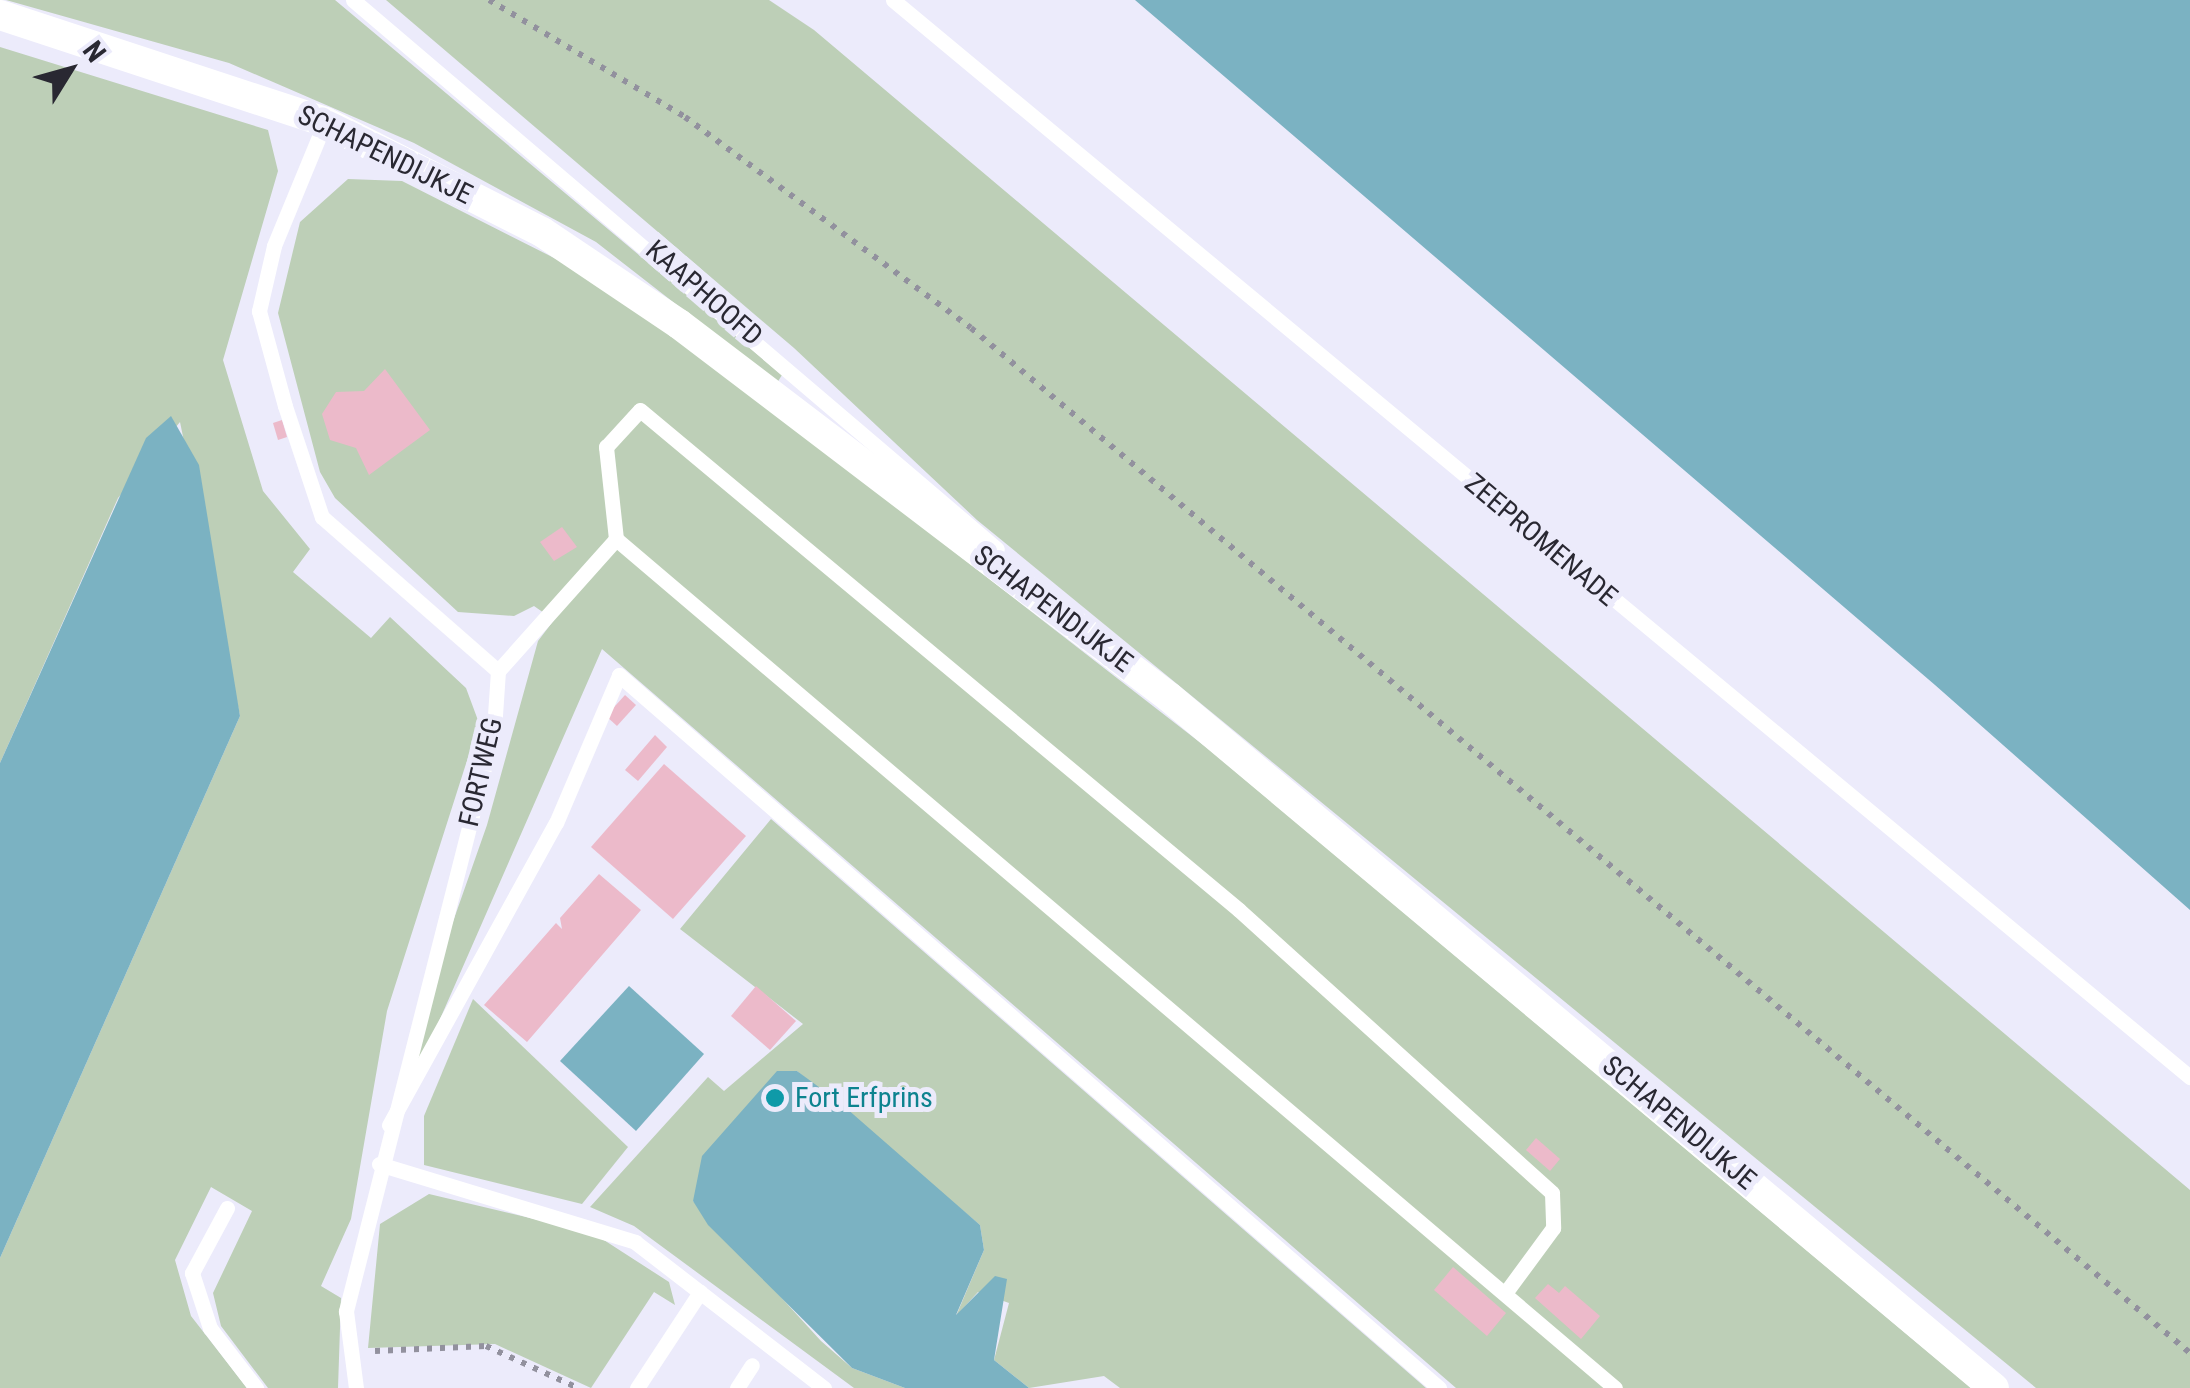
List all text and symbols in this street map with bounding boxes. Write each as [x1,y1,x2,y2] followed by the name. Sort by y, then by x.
[20,20,120,120] north arrow
[76,35,113,68] text: N
[292,98,478,212] street label: SCHAPENDIJKJE
[639,233,769,353] street label: KAAPHOOFD
[1458,467,1624,613] street label: ZEEPROMENADE
[967,538,1139,680] street label: SCHAPENDIJKJE
[452,714,510,830] street label: FORTWEG
[1595,1049,1763,1197] street label: SCHAPENDIJKJE
[795,1081,933,1115] place label: Fort Erfprins
[764,1087,786,1109] marker: Fort Erfprins

